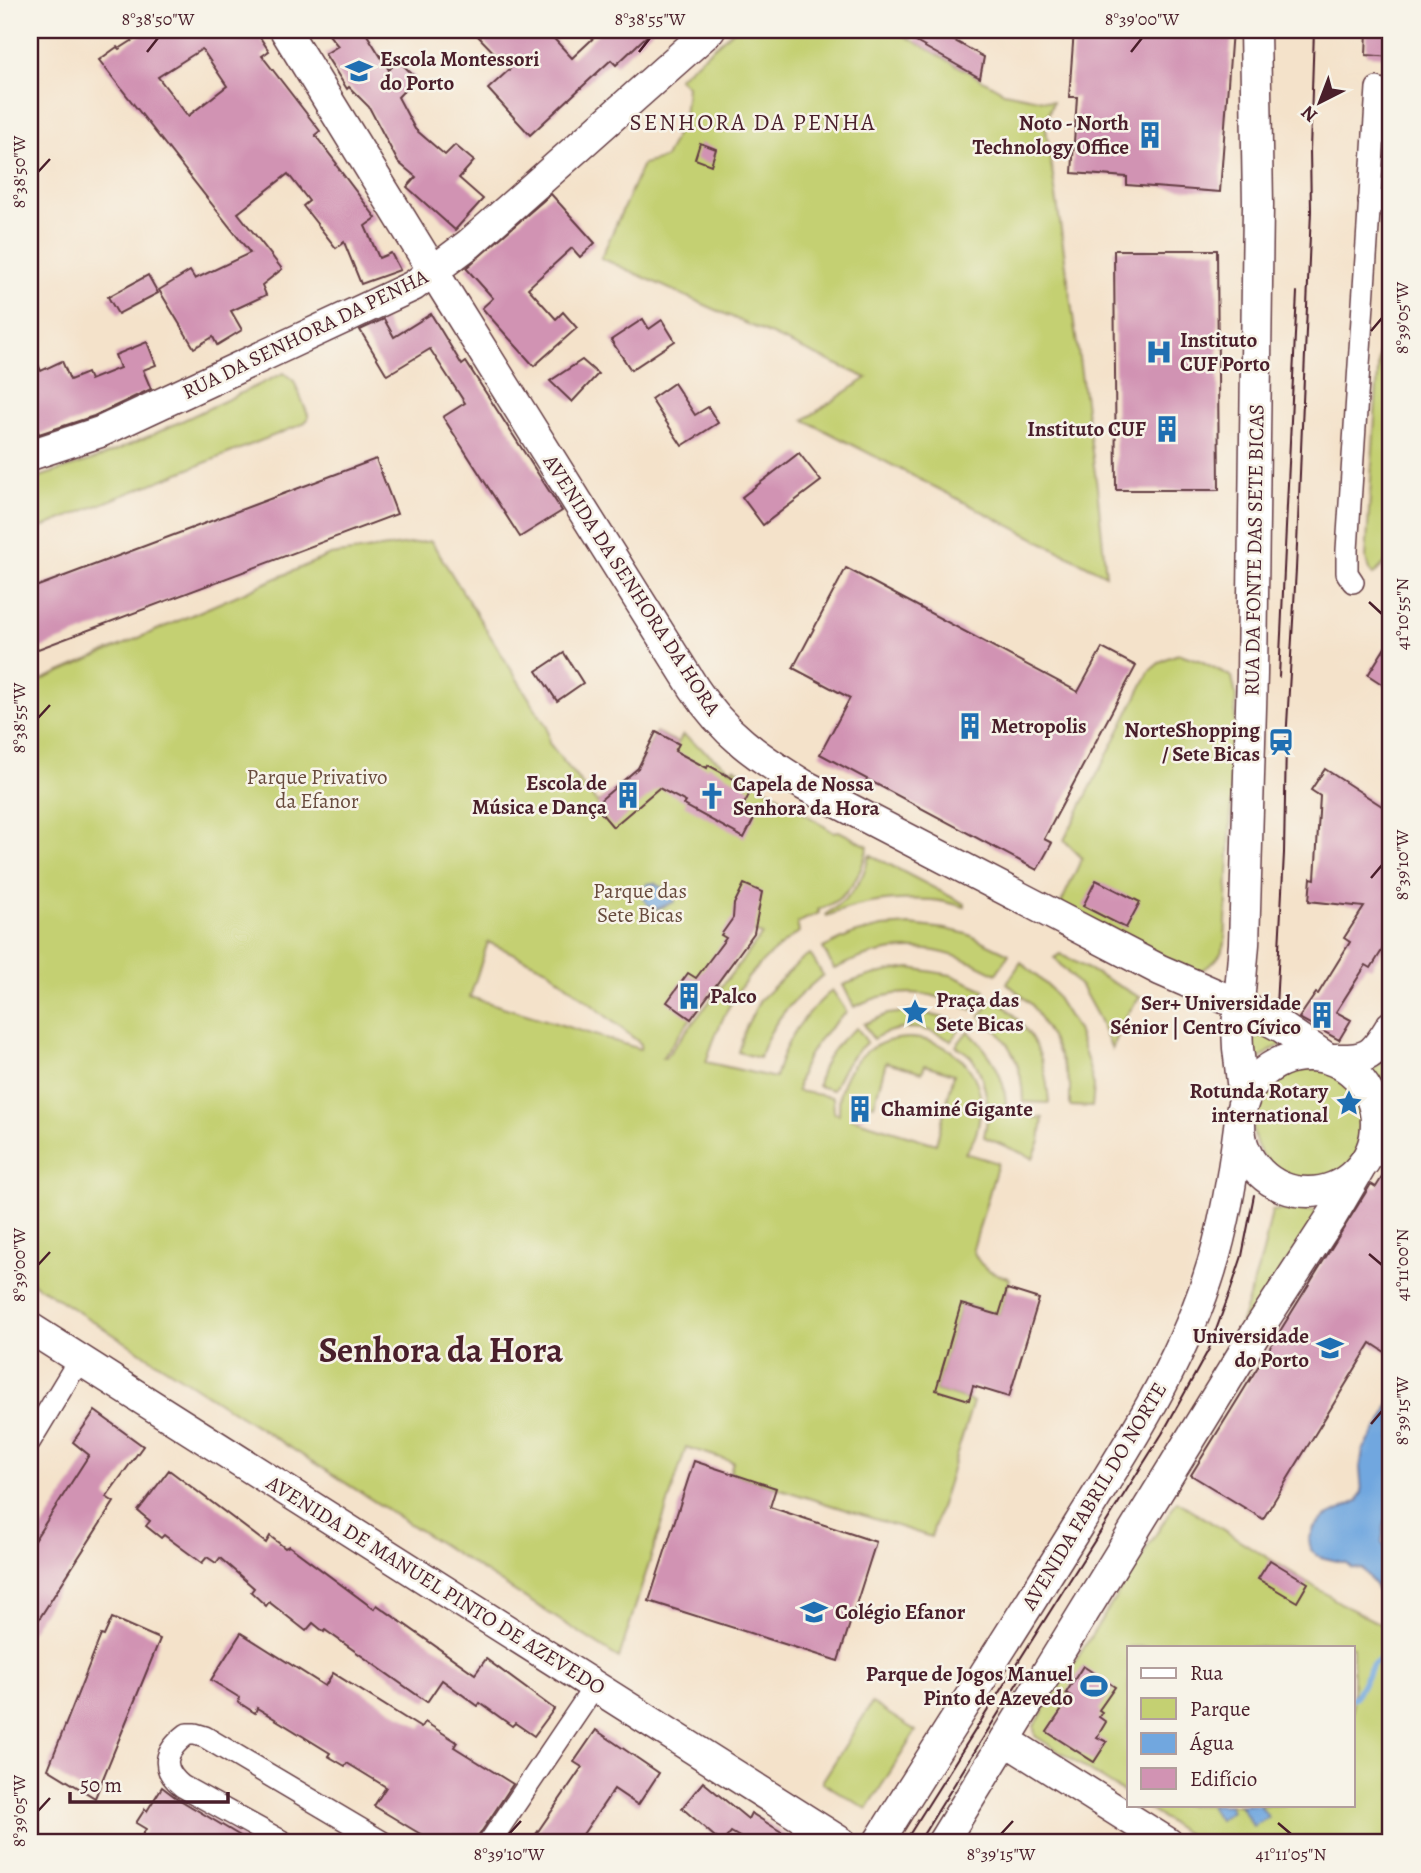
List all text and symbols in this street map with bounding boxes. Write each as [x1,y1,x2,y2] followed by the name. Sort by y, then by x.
[121,7,195,31] text: 8°38'50"W
[614,7,686,31] text: 8°38'55"W
[1105,7,1179,31] text: 8°39'00"W
[380,45,539,97] place label: Escola Montessori do Porto
[344,56,374,86] school or university icon: Escola Montessori do Porto
[1284,66,1354,136] north arrow
[1295,99,1323,128] text: N
[630,107,876,138] district label: SENHORA DA PENHA
[972,109,1129,161] place label: Noto - North Technology Office
[1135,120,1165,150] building icon: Noto - North Technology Office
[7,135,31,209] text: 8°38'50"W
[177,262,433,406] street label: RUA DA SENHORA DA PENHA
[1390,282,1414,354] text: 8°39'05"W
[1180,326,1270,378] place label: Instituto CUF Porto
[1144,337,1174,367] hospital icon: Instituto CUF Porto
[1237,404,1271,696] street label: RUA DA FONTE DAS SETE BICAS
[1152,414,1182,444] building icon: Instituto CUF
[1027,415,1147,443] place label: Instituto CUF
[536,448,727,722] street label: AVENIDA DA SENHORA DA HORA
[1390,578,1414,650] text: 41°10'55"N
[7,682,31,754] text: 8°38'55"W
[955,711,985,741] building icon: Metropolis
[991,712,1087,740] place label: Metropolis
[1124,716,1260,768] place label: NorteShopping / Sete Bicas
[1266,727,1296,757] station icon: NorteShopping / Sete Bicas
[247,763,387,815] park label: Parque Privativo da Efanor
[472,769,608,821] place label: Escola de Música e Dança
[733,770,881,822] place label: Capela de Nossa Senhora da Hora
[613,780,643,810] building icon: Escola de Música e Dança
[697,781,727,811] church icon: Capela de Nossa Senhora da Hora
[1390,829,1414,900] text: 8°39'10"W
[593,877,687,929] park label: Parque das Sete Bicas
[674,981,704,1011] building icon: Palco
[710,982,757,1010] place label: Palco
[936,986,1024,1038] place label: Praça das Sete Bicas
[1110,989,1301,1041] place label: Ser+ Universidade Sénior | Centro Cívico
[900,997,930,1027] place icon: Praça das Sete Bicas
[1307,1000,1337,1030] building icon: Ser+ Universidade Sénior | Centro Cívico
[1190,1077,1329,1129] place label: Rotunda Rotary international
[1334,1088,1364,1118] place icon: Rotunda Rotary international
[845,1094,875,1124] building icon: Chaminé Gigante
[881,1095,1033,1123] place label: Chaminé Gigante
[7,1228,31,1302] text: 8°39'00"W
[1390,1229,1414,1301] text: 41°11'00"N
[1193,1322,1309,1374] place label: Universidade do Porto
[319,1326,563,1374] district label: Senhora da Hora
[1315,1333,1345,1363] school or university icon: Universidade do Porto
[1390,1376,1414,1446] text: 8°39'15"W
[1014,1377,1173,1616] street label: AVENIDA FABRIL DO NORTE
[260,1468,611,1701] street label: AVENIDA DE MANUEL PINTO DE AZEVEDO
[799,1597,829,1627] school or university icon: Colégio Efanor
[835,1598,966,1626] place label: Colégio Efanor
[1127,1646,1354,1806] legend
[1190,1659,1224,1687] text: Rua
[866,1660,1073,1712] place label: Parque de Jogos Manuel Pinto de Azevedo
[1079,1671,1109,1701] sports icon: Parque de Jogos Manuel Pinto de Azevedo
[1190,1695,1250,1723] text: Parque
[1189,1729,1234,1757] text: Água
[70,1761,228,1805] scale bar
[1190,1765,1257,1793] text: Edifício
[80,1771,122,1799] text: 50 m
[7,1775,31,1847] text: 8°39'05"W
[474,1842,545,1866] text: 8°39'10"W
[966,1842,1036,1866] text: 8°39'15"W
[1256,1842,1326,1866] text: 41°11'05"N

